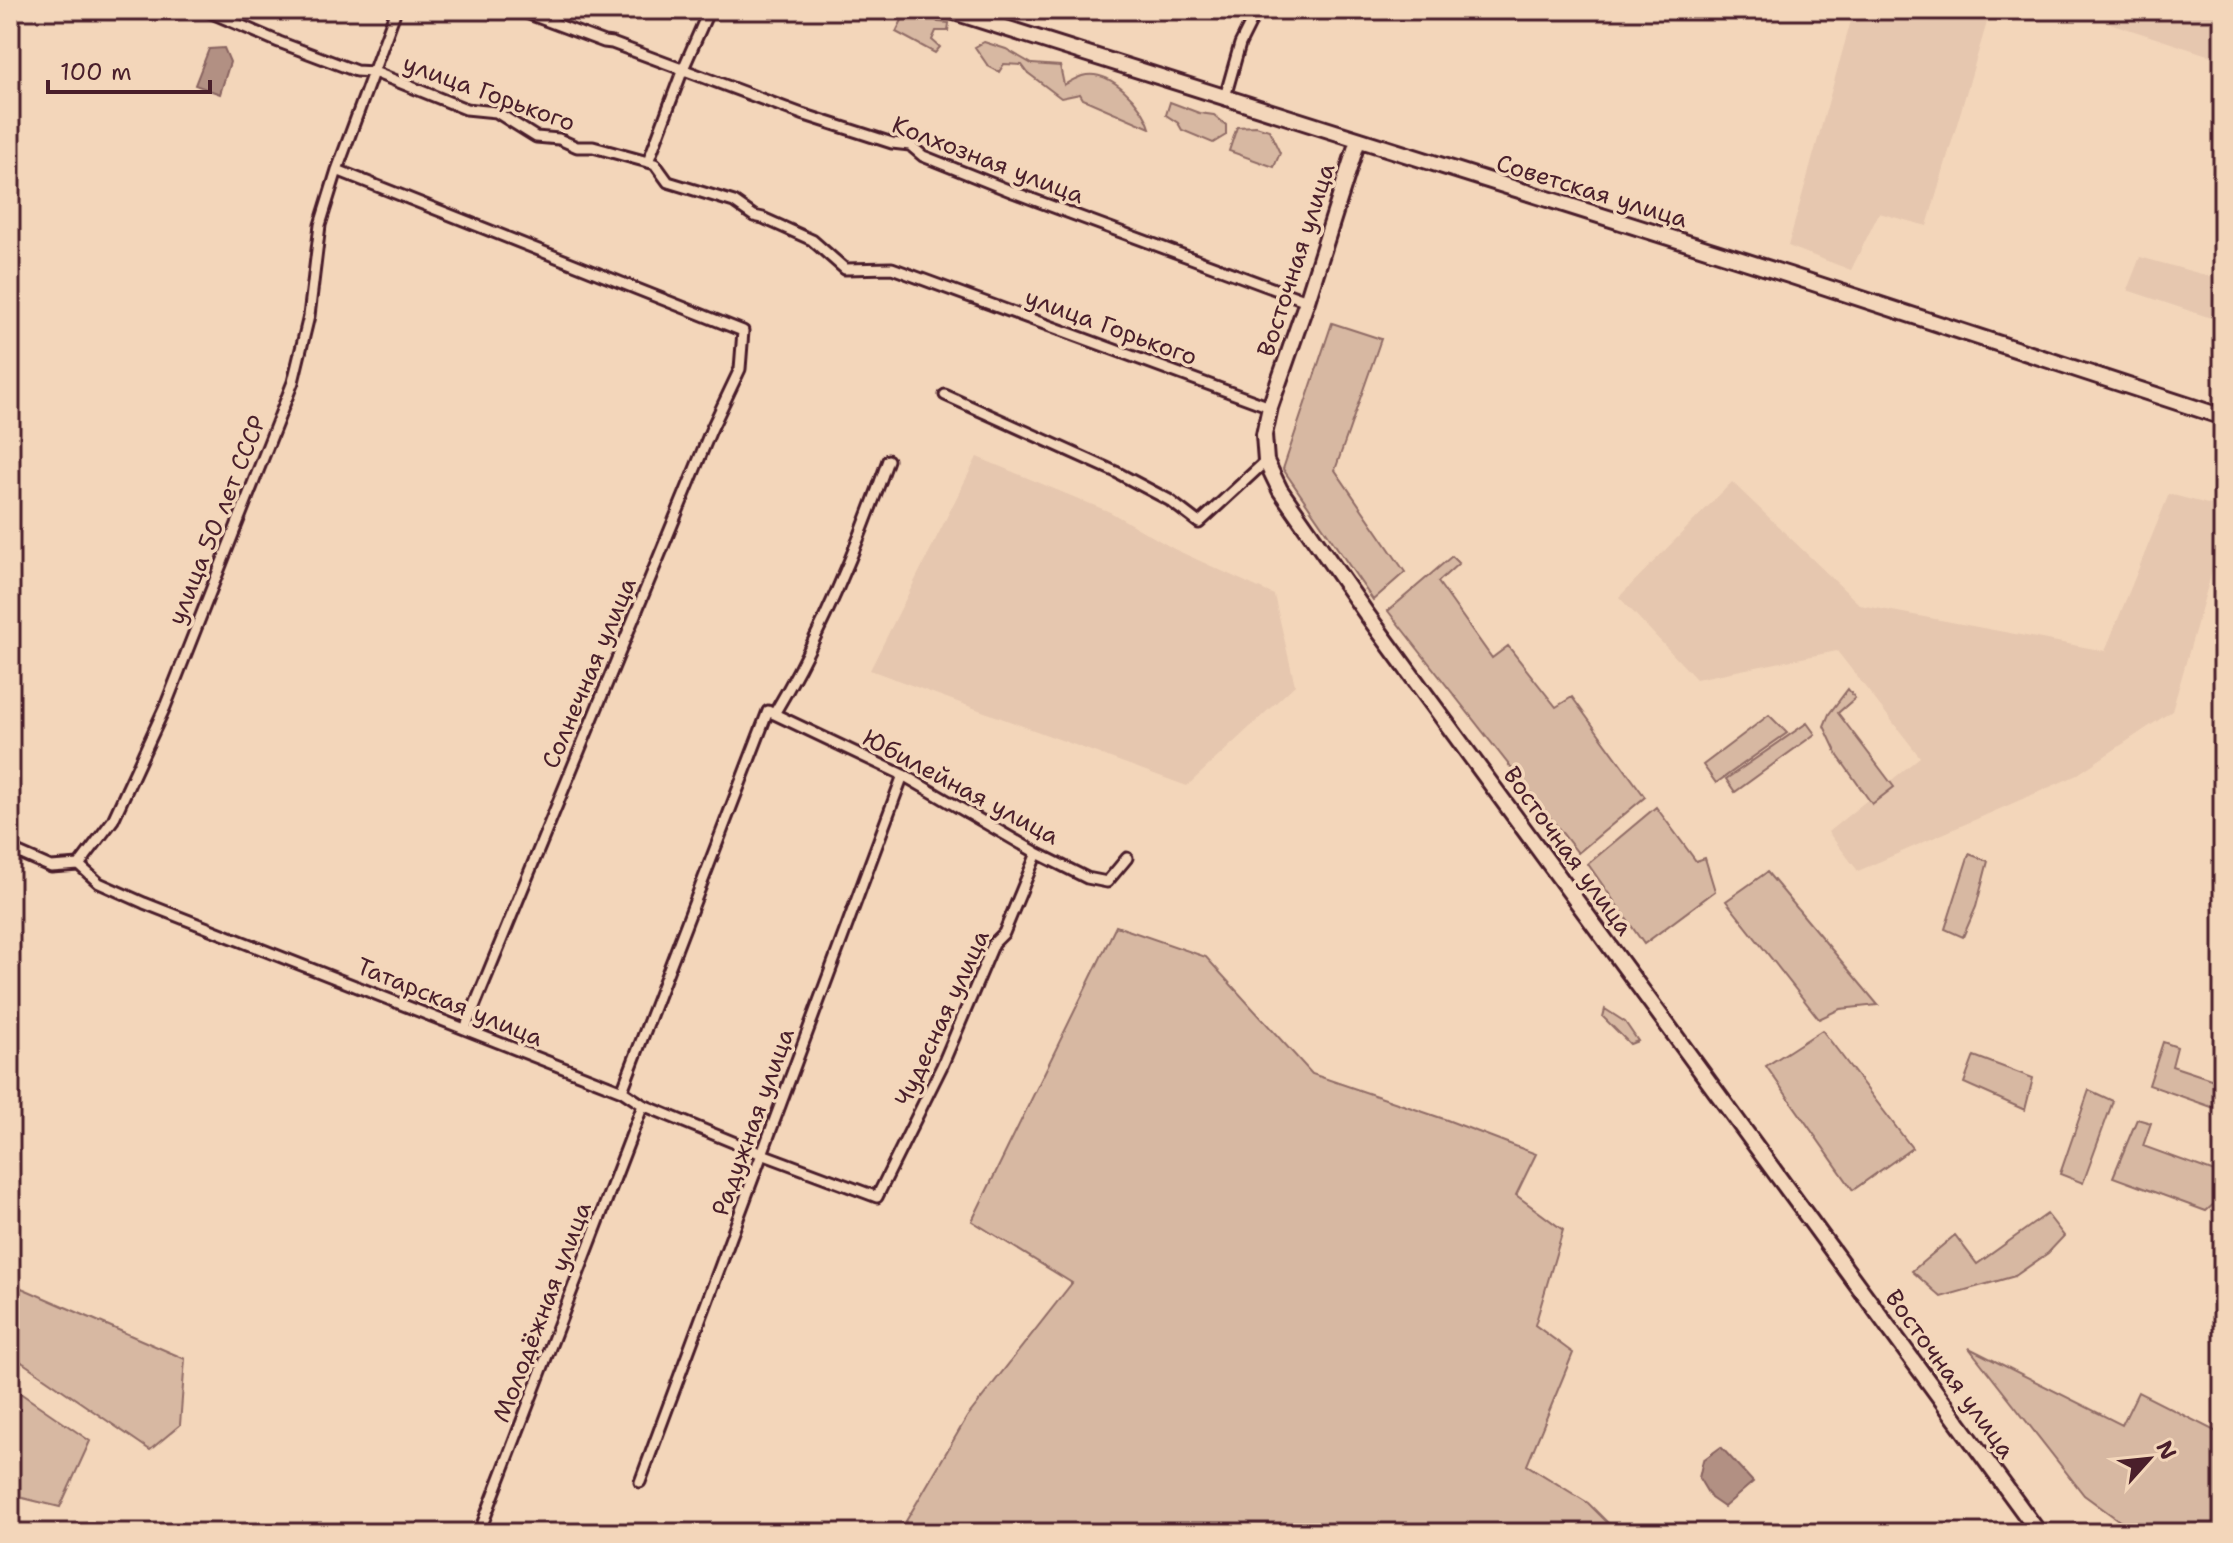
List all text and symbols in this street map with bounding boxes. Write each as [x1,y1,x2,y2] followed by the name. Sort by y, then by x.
[48,44,210,94] scale bar
[398,47,580,139] street label: улица Горького
[60,56,132,88] text: 100 m
[887,109,1089,211] street label: Колхозная улица
[1492,147,1692,235] street label: Советская улица
[1250,159,1342,361] street label: Восточная улица
[1020,281,1202,373] street label: улица Горького
[160,410,274,630] street label: улица 50 лет СССР
[534,573,644,773] street label: Солнечная улица
[857,722,1065,852] street label: Юбилейная улица
[1496,760,1640,942] street label: Восточная улица
[887,925,997,1111] street label: Чудесная улица
[352,950,548,1054] street label: Татарская улица
[704,1024,802,1220] street label: Радужная улица
[485,1197,599,1427] street label: Молодёжная улица
[1878,1283,2022,1465] street label: Восточная улица
[2109,1419,2189,1499] north arrow
[2149,1436,2183,1464] text: N

